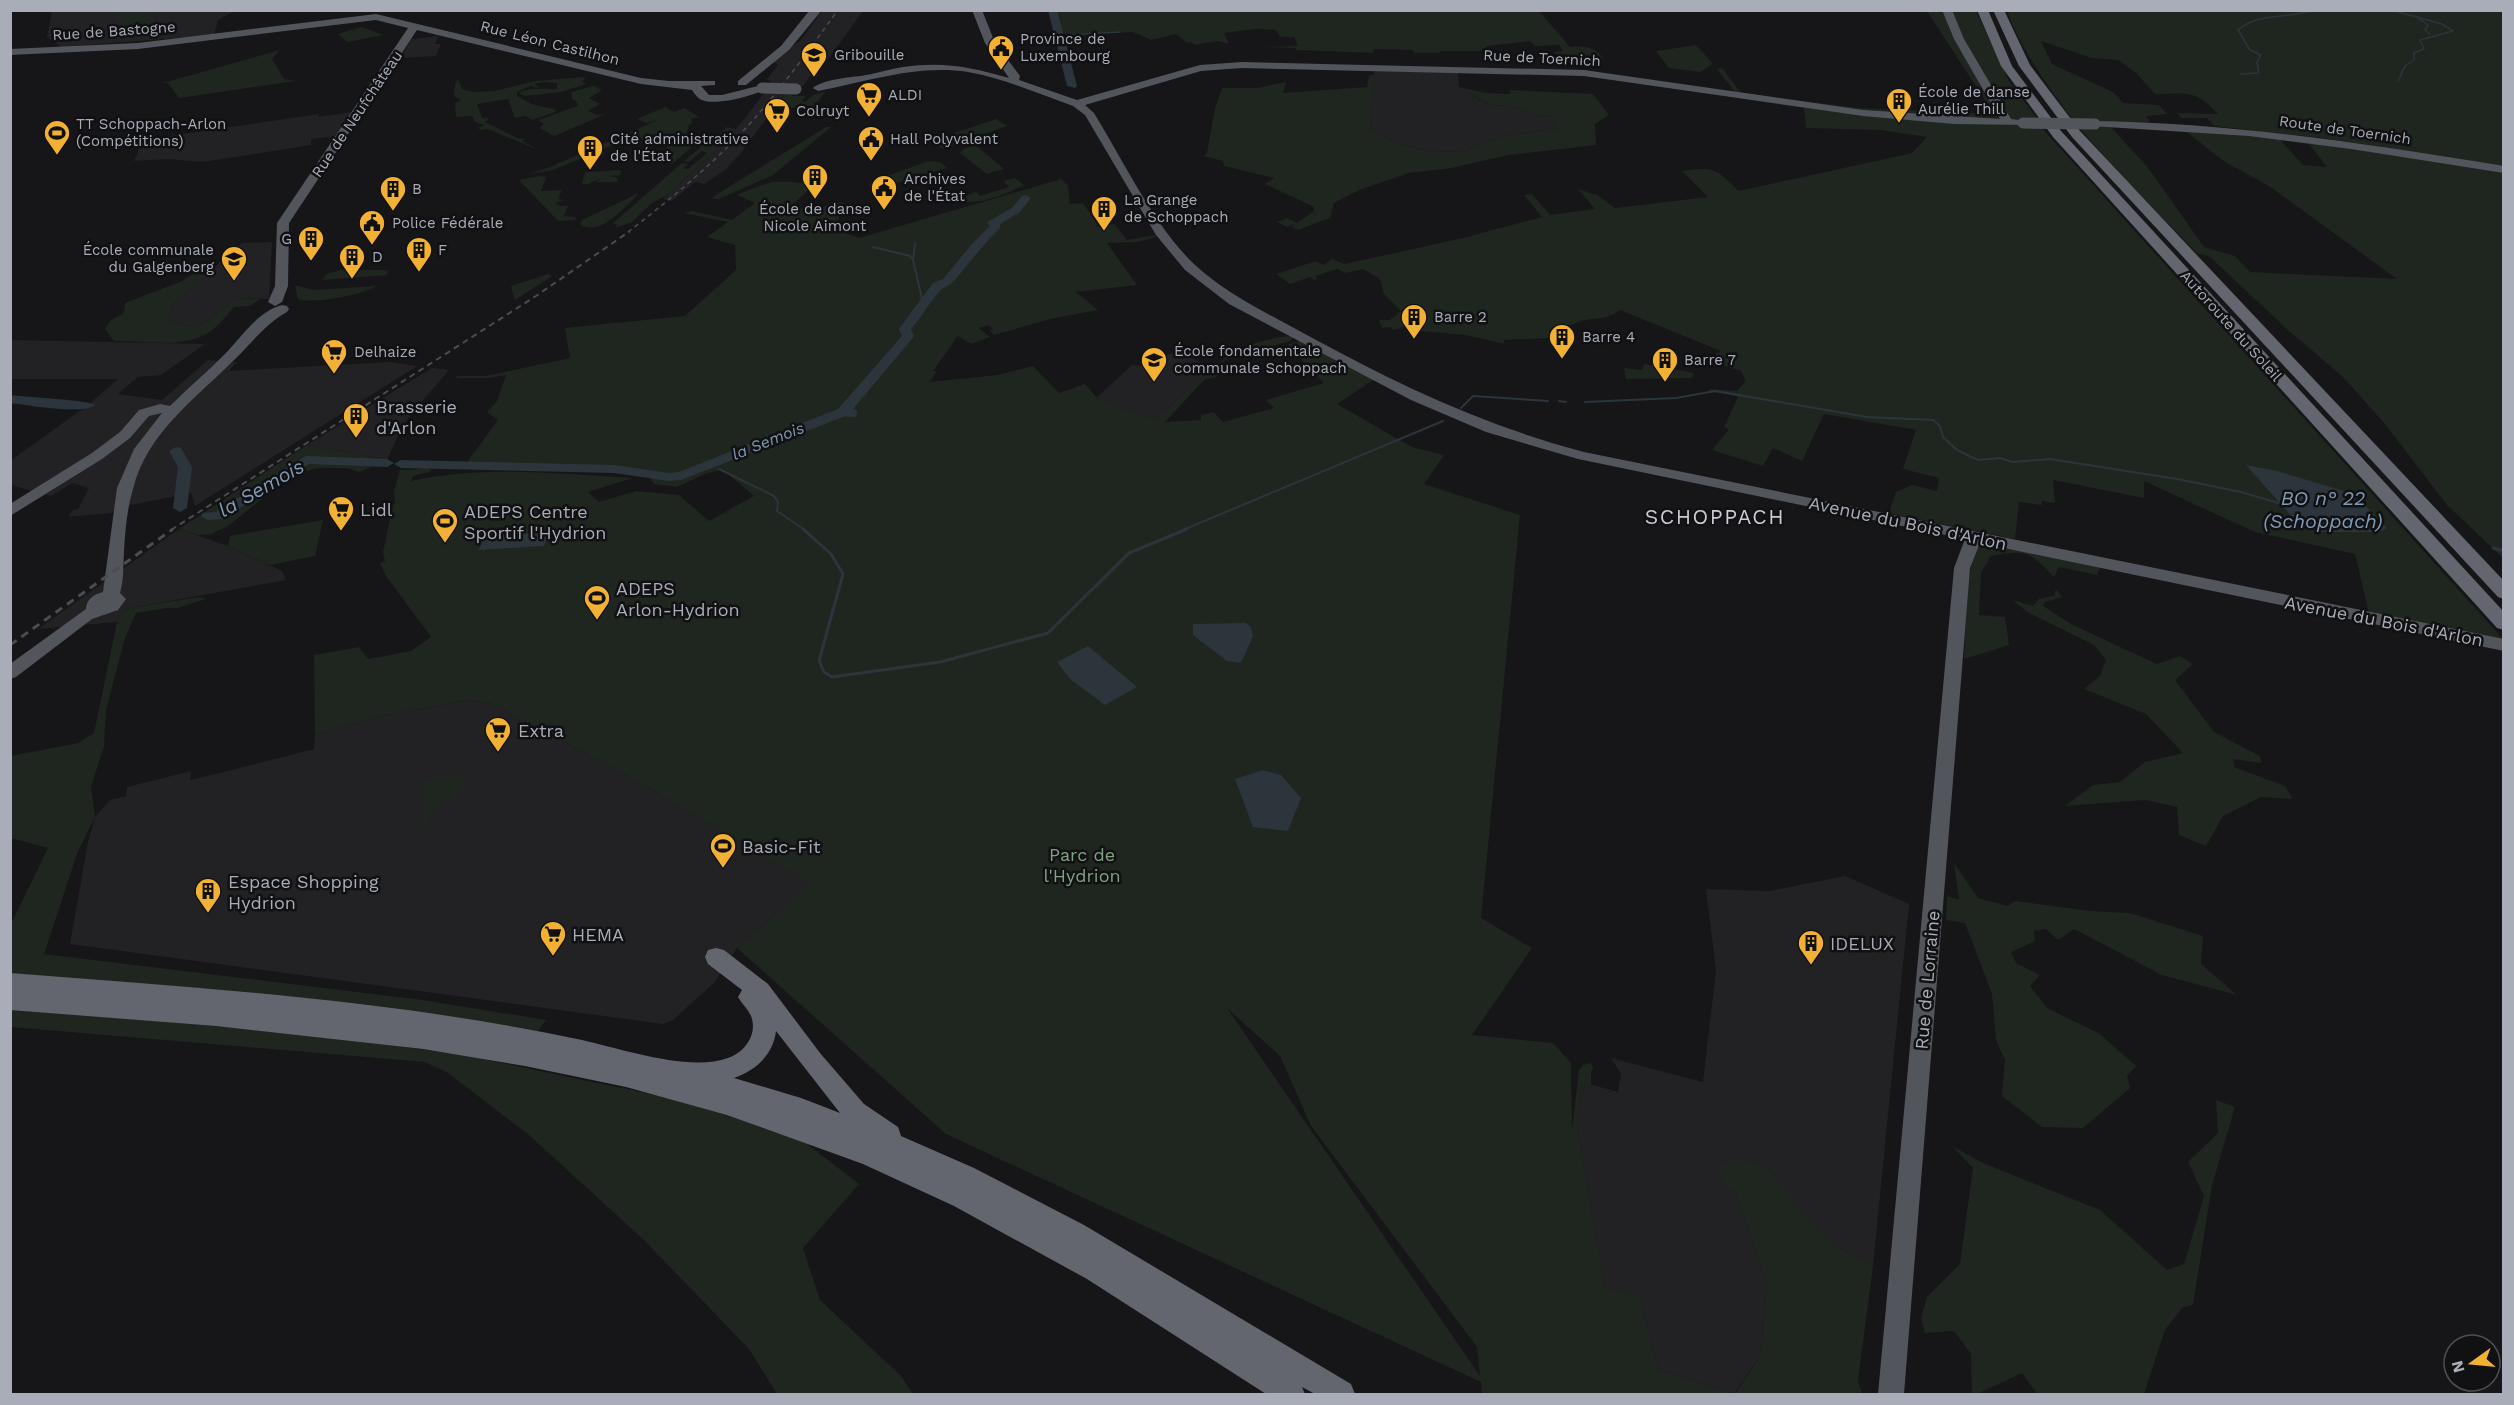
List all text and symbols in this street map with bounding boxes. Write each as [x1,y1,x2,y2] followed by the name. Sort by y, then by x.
[479,17,621,69] street label: Rue Léon Castilhon
[52,18,176,44] street label: Rue de Bastogne
[1020,30,1110,65] place label: Province de Luxembourg
[986,33,1016,71] public building icon: Province de Luxembourg
[799,40,829,78] school or university icon: Gribouille
[834,46,904,64] place label: Gribouille
[1483,46,1601,70] street label: Rue de Toernich
[308,47,406,181] street label: Rue de Neufchâteau
[854,80,884,118] supermarket icon: ALDI
[1918,83,2030,118] place label: École de danse Aurélie Thill
[888,86,922,104] place label: ALDI
[1884,86,1914,124] building icon: École de danse Aurélie Thill
[762,96,792,134] supermarket icon: Colruyt
[796,102,850,120] place label: Colruyt
[2278,112,2412,148] street label: Route de Toernich
[76,115,226,150] place label: TT Schoppach-Arlon (Compétitions)
[42,118,72,156] sports icon: TT Schoppach-Arlon (Compétitions)
[856,124,886,162] public building icon: Hall Polyvalent
[610,130,749,165] place label: Cité administrative de l'État
[890,130,999,148] place label: Hall Polyvalent
[575,133,605,171] building icon: Cité administrative de l'État
[800,162,830,200] building icon: École de danse Nicole Aimont
[904,170,966,205] place label: Archives de l'État
[869,173,899,211] public building icon: Archives de l'État
[378,174,408,212] building icon: B
[412,180,422,198] place label: B
[1124,191,1228,226] place label: La Grange de Schoppach
[1089,194,1119,232] building icon: La Grange de Schoppach
[759,200,871,235] place label: École de danse Nicole Aimont
[357,208,387,246] public building icon: Police Fédérale
[392,214,503,232] place label: Police Fédérale
[296,224,326,262] building icon: G
[281,230,292,248] place label: G
[404,235,434,273] building icon: F
[83,241,214,276] place label: École communale du Galgenberg
[438,241,447,259] place label: F
[337,242,367,280] building icon: D
[219,244,249,282] school or university icon: École communale du Galgenberg
[372,248,383,266] place label: D
[2177,267,2286,385] street label: Autoroute du Soleil
[1399,302,1429,340] building icon: Barre 2
[1434,308,1487,326] place label: Barre 2
[1547,322,1577,360] building icon: Barre 4
[1582,328,1635,346] place label: Barre 4
[319,337,349,375] supermarket icon: Delhaize
[1174,342,1347,377] place label: École fondamentale communale Schoppach
[354,343,416,361] place label: Delhaize
[1139,345,1169,383] school or university icon: École fondamentale communale Schoppach
[1650,345,1680,383] building icon: Barre 7
[1684,351,1736,369] place label: Barre 7
[376,396,457,438] place label: Brasserie d'Arlon
[341,401,371,439] building icon: Brasserie d'Arlon
[729,418,807,464] water label: la Semois
[214,454,308,522] water label: la Semois
[2263,486,2383,533] water label: BO n° 22 (Schoppach)
[1807,492,2009,554] street label: Avenue du Bois d'Arlon
[326,494,356,532] supermarket icon: Lidl
[360,499,393,520] place label: Lidl
[464,501,606,543] place label: ADEPS Centre Sportif l'Hydrion
[1645,504,1785,529] district label: SCHOPPACH
[430,506,460,544] sports icon: ADEPS Centre Sportif l'Hydrion
[616,578,740,620] place label: ADEPS Arlon-Hydrion
[582,583,612,621] sports icon: ADEPS Arlon-Hydrion
[2283,591,2485,651] street label: Avenue du Bois d'Arlon
[483,715,513,753] supermarket icon: Extra
[518,720,564,741] place label: Extra
[708,831,738,869] sports icon: Basic-Fit
[742,836,821,857] place label: Basic-Fit
[1043,844,1121,886] park label: Parc de l'Hydrion
[228,871,379,913] place label: Espace Shopping Hydrion
[193,876,223,914] building icon: Espace Shopping Hydrion
[1910,910,1944,1050] street label: Rue de Lorraine
[538,919,568,957] supermarket icon: HEMA
[572,924,624,945] place label: HEMA
[1796,928,1826,966] building icon: IDELUX
[1830,933,1894,954] place label: IDELUX
[2442,1333,2502,1393] north arrow
[2447,1359,2469,1375] text: N

